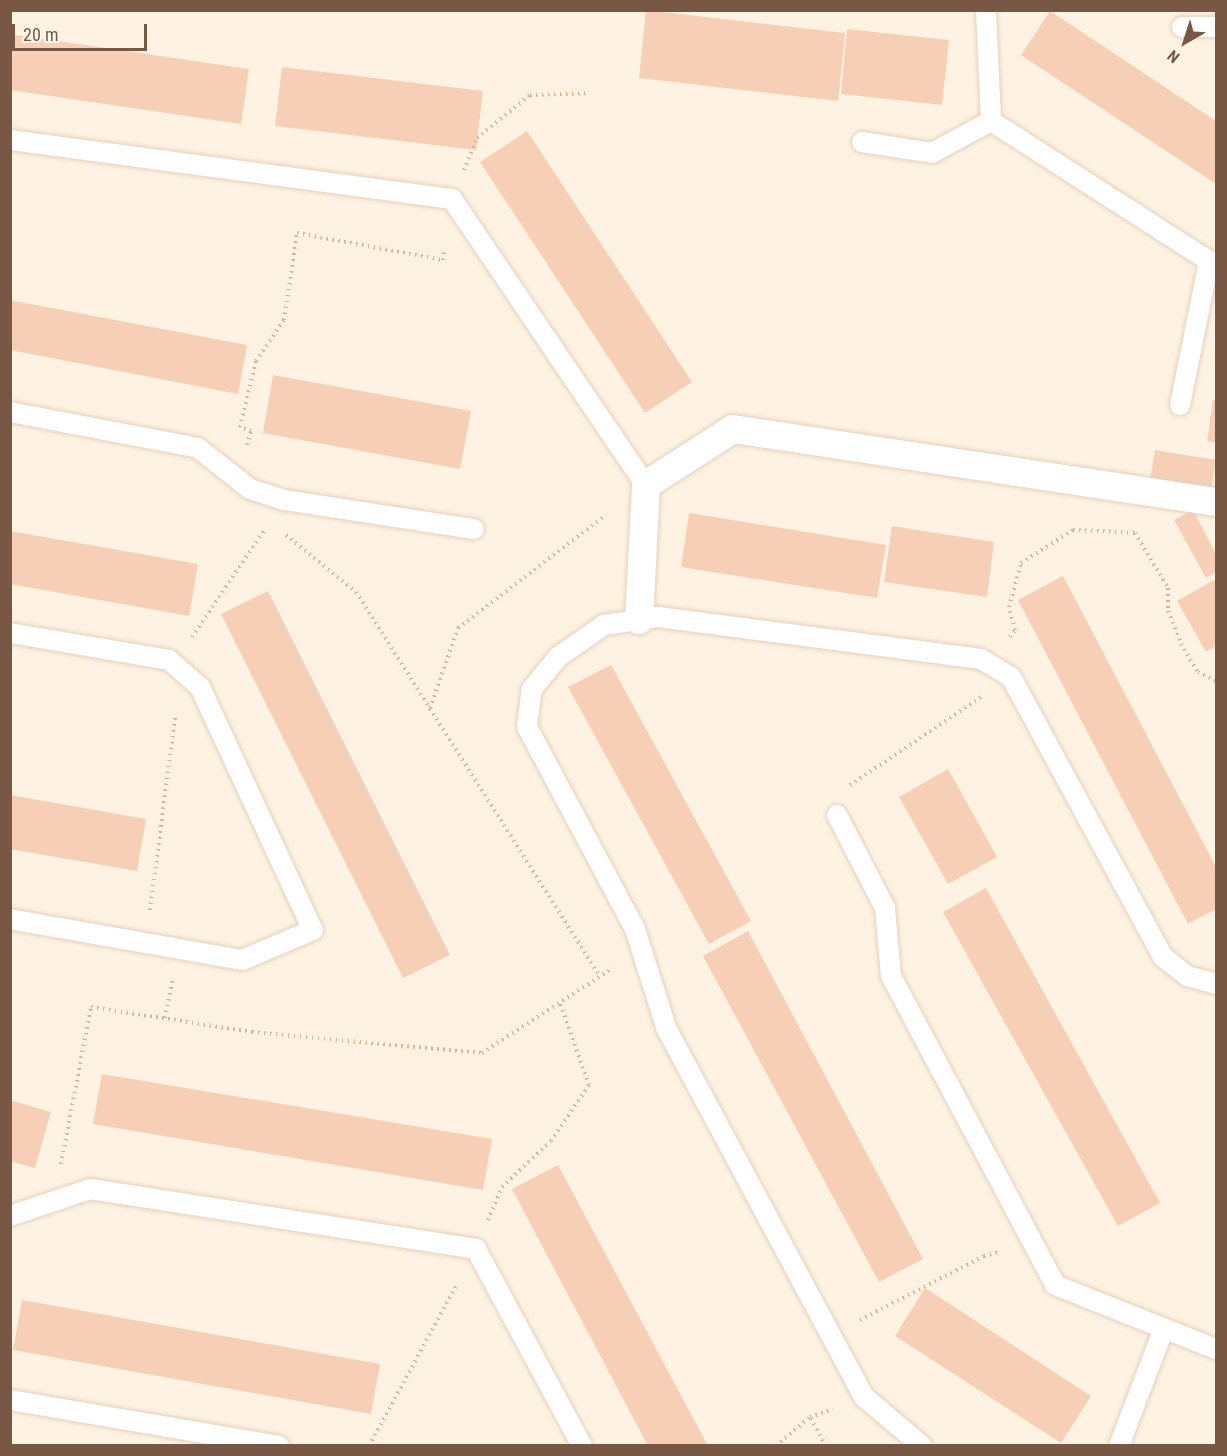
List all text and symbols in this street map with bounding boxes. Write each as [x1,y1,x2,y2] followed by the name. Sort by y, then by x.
[15,12,150,50] scale bar
[1155,12,1215,72] north arrow
[23,24,58,45] text: 20 m
[1164,46,1183,67] text: N

